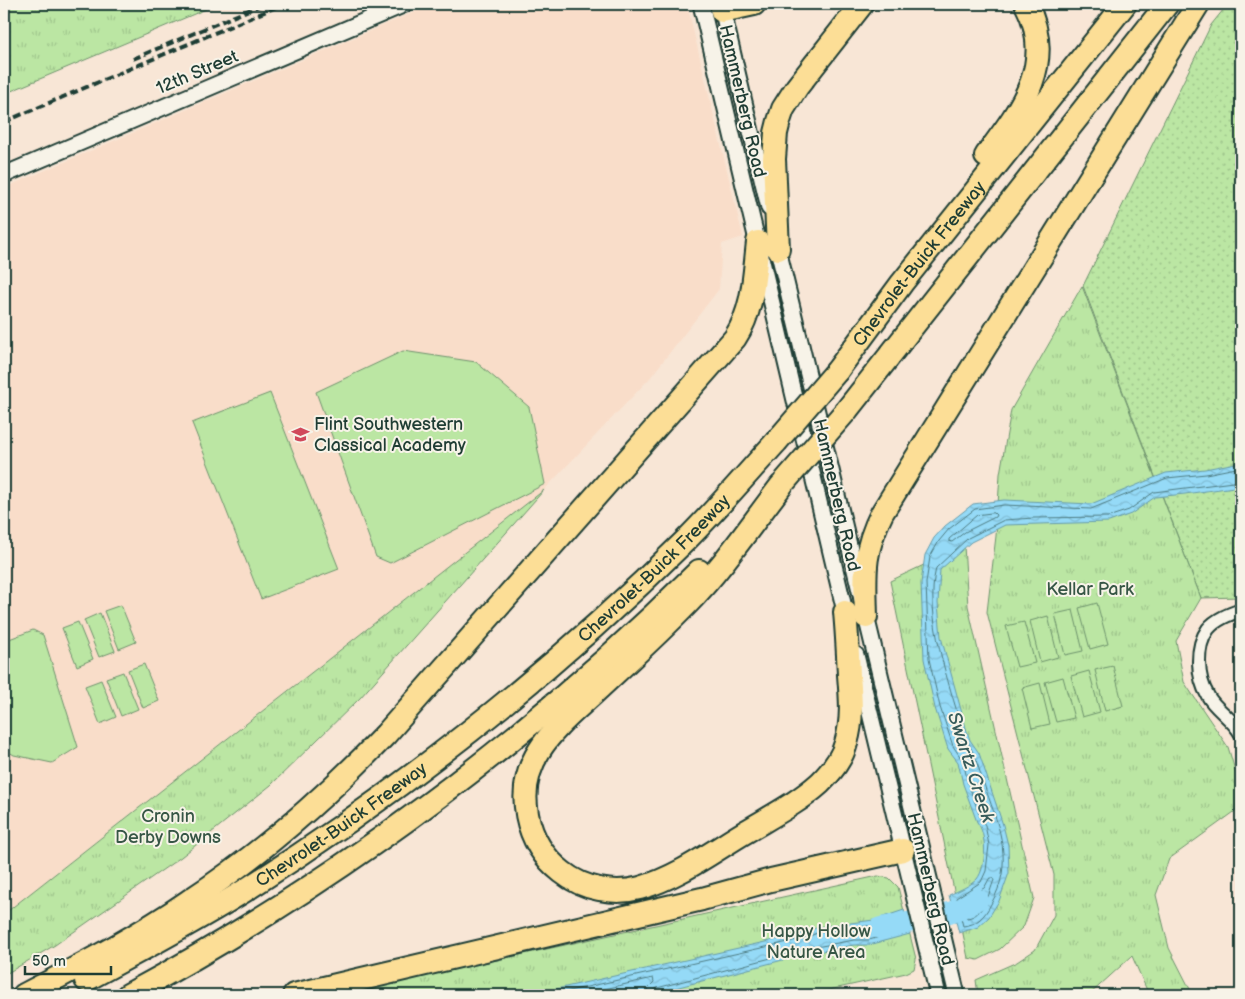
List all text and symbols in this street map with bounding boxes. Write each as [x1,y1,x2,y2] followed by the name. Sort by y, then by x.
[715,23,770,179] street label: Hammerberg Road
[153,46,242,99] street label: 12th Street
[849,177,991,351] street label: Chevrolet-Buick Freeway
[314,414,467,456] place label: Flint Southwestern Classical Academy
[809,417,864,573] street label: Hammerberg Road
[290,424,310,444] school or university icon: Flint Southwestern Classical Academy
[574,490,735,647] street label: Chevrolet-Buick Freeway
[1046,579,1134,600] park label: Kellar Park
[942,709,999,826] water label: Swartz Creek
[252,758,432,892] street label: Chevrolet-Buick Freeway
[115,806,221,848] park label: Cronin Derby Downs
[903,811,958,967] street label: Hammerberg Road
[761,921,871,963] park label: Happy Hollow Nature Area
[25,944,111,976] scale bar
[32,952,66,971] text: 50 m

